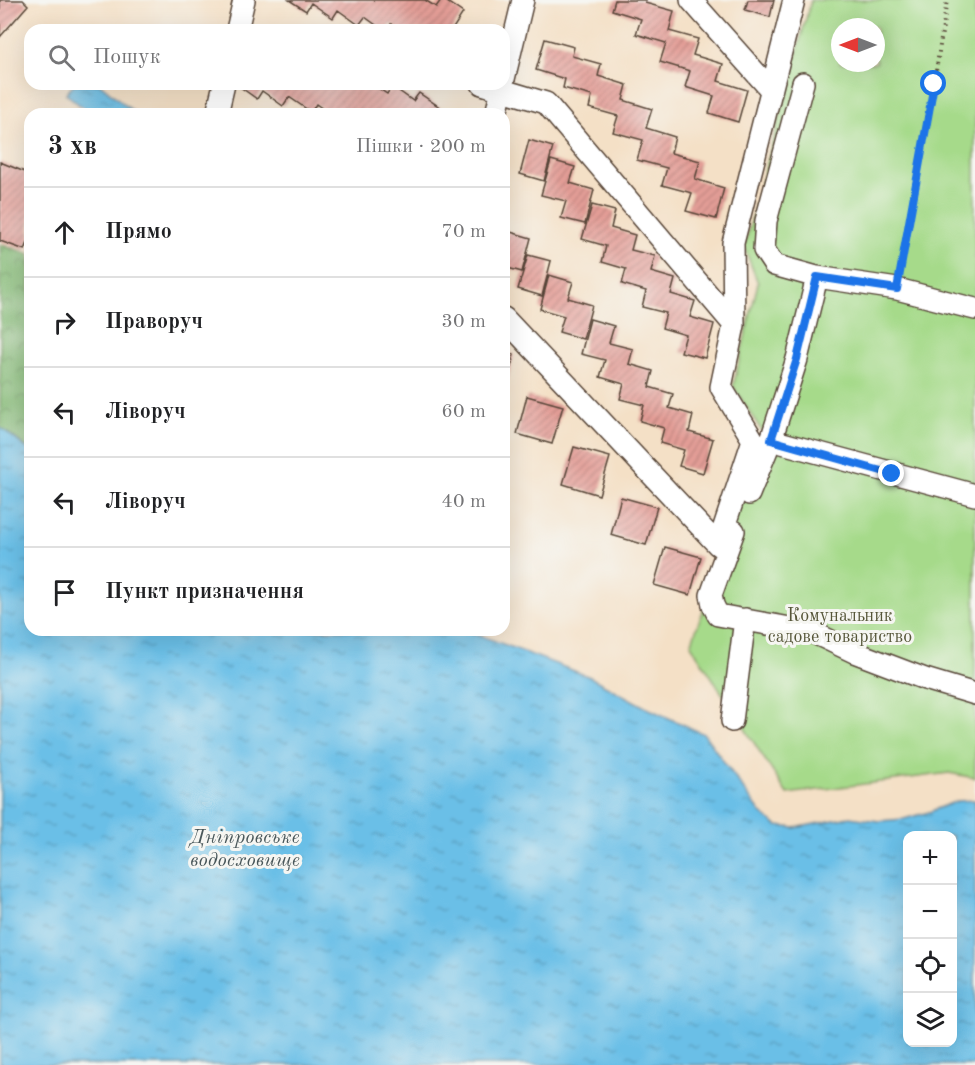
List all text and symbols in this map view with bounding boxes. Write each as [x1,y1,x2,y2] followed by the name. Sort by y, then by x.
[831,18,885,72] north arrow
[24,24,510,90] search box
[45,41,78,74] icon: search
[93,46,161,68] text: Пошук
[920,70,946,96] route start
[48,134,97,160] text: 3 хв
[356,137,486,157] text: Пішки · 200 m
[48,216,81,249] icon: ahead
[105,221,172,243] text: Прямо
[441,222,486,242] text: 70 m
[48,306,81,339] icon: right
[105,311,203,333] text: Праворуч
[441,312,486,332] text: 30 m
[48,396,81,429] icon: left
[105,401,186,423] text: Ліворуч
[441,402,486,422] text: 60 m
[878,460,904,486] route end
[48,486,81,519] icon: left
[105,491,186,513] text: Ліворуч
[441,492,486,512] text: 40 m
[48,576,81,609] icon: arrive
[105,581,304,603] text: Пункт призначення
[768,607,912,646] park label: Комунальник садове товариство
[187,828,300,871] water label: Дніпровське водосховище
[903,831,957,1047] map controls
[903,831,957,885] button: +
[903,885,957,939] button: −
[903,939,957,993] button: locate
[903,993,957,1047] button: layers

